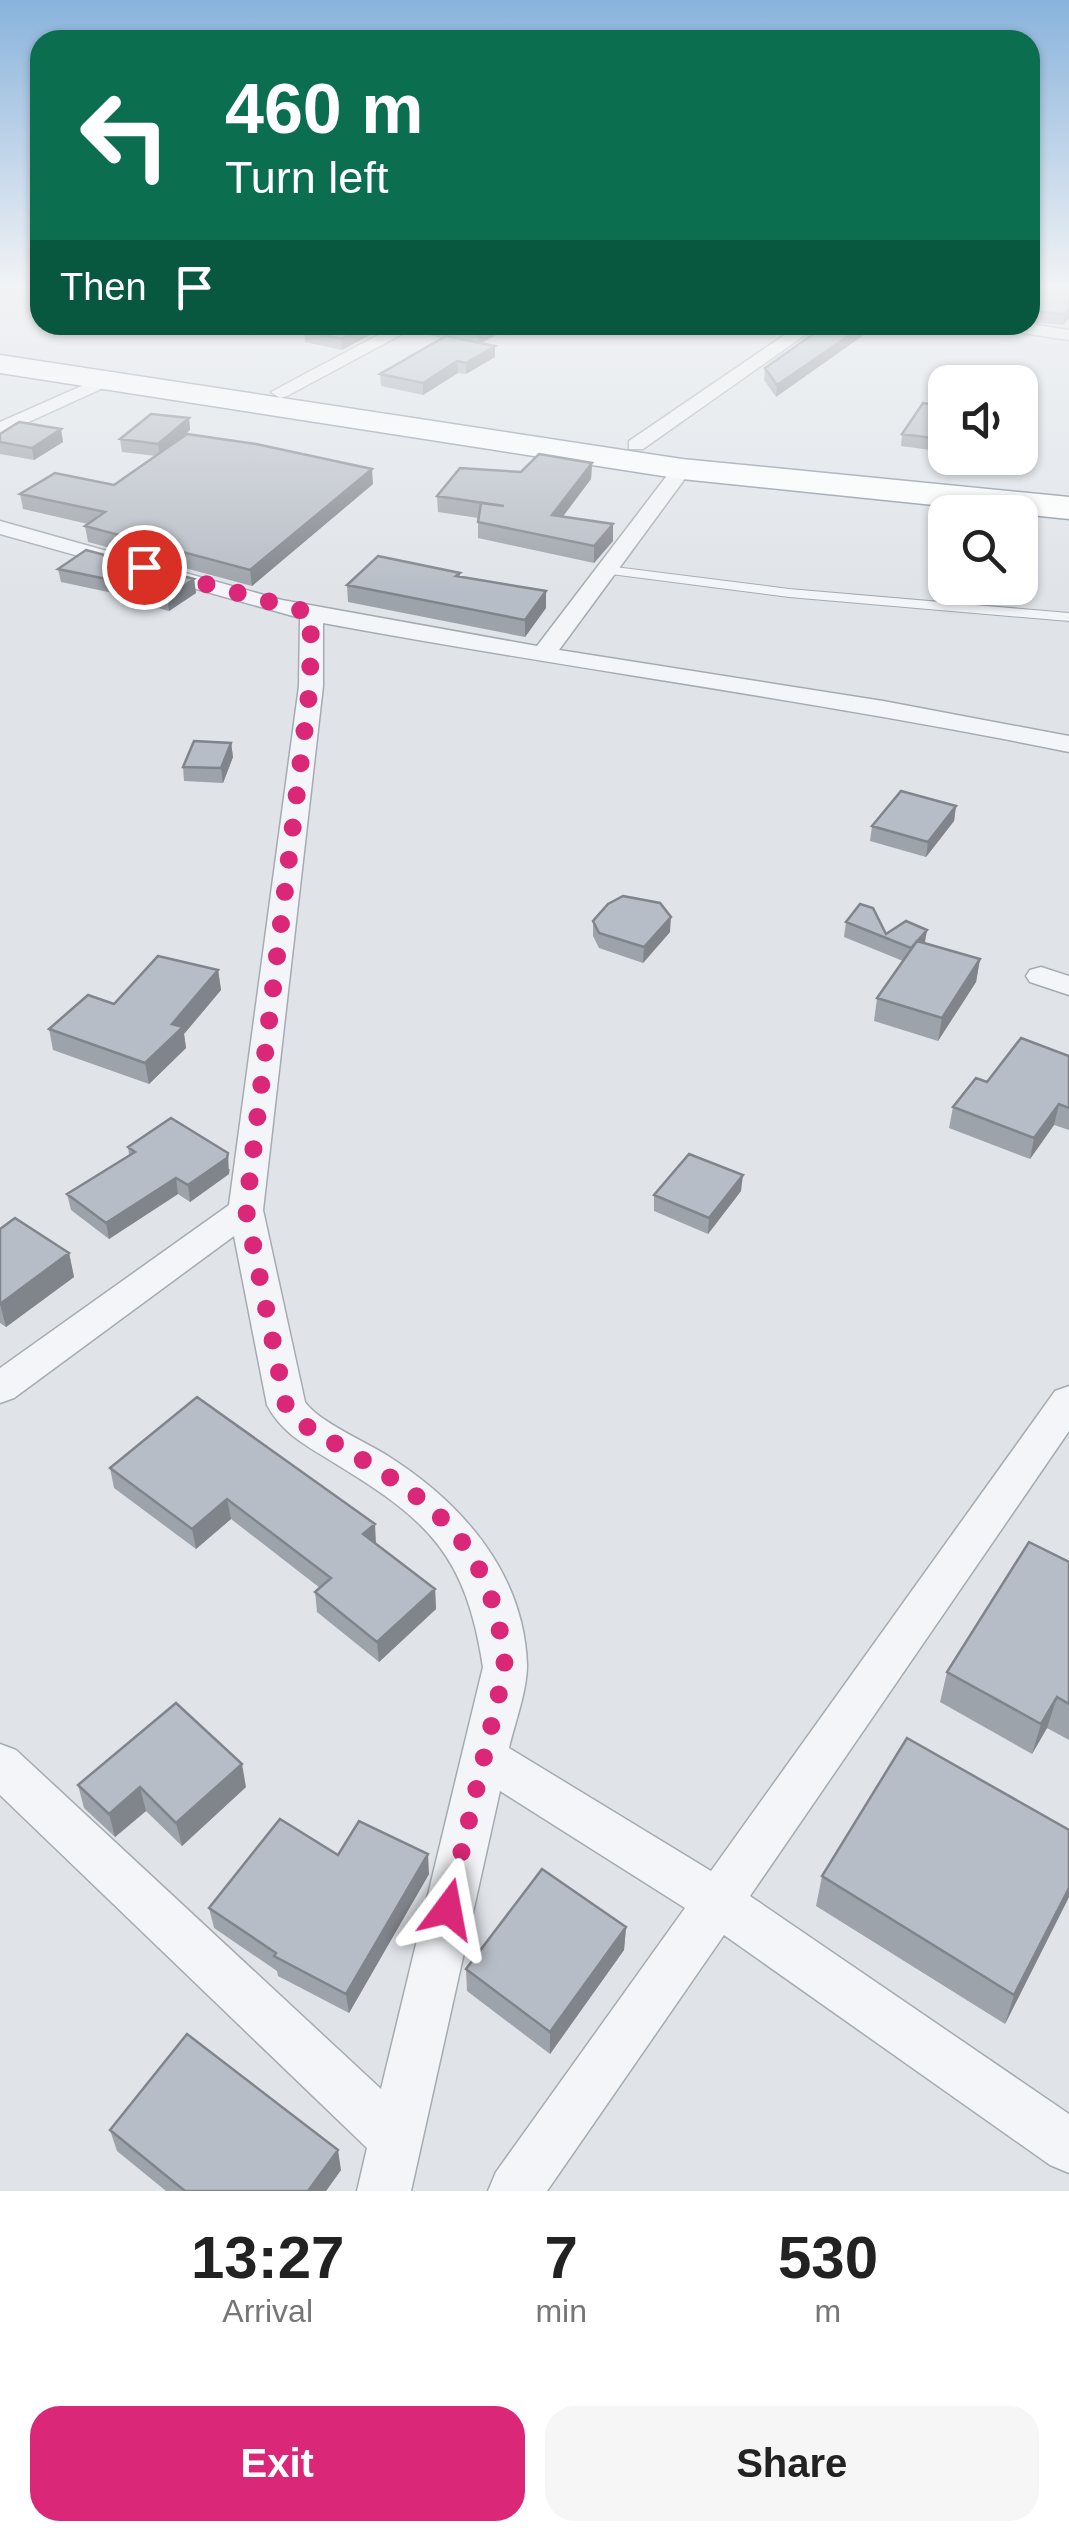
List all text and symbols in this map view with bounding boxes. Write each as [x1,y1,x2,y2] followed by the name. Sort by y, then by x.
[60,70,190,200] icon: left
[225,70,423,148] text: 460 m
[225,152,388,203] text: Turn left
[167,260,222,315] icon: arrive
[60,266,147,308] text: Then
[928,365,1038,605] map controls
[928,365,1038,475] button: sound
[928,495,1038,605] button: search
[102,525,187,610] pin
[117,540,172,595] icon: arrive
[396,1857,500,1961] position arrow
[191,2224,344,2291] text: 13:27
[544,2224,578,2291] text: 7
[778,2224,878,2291] text: 530
[222,2293,313,2329] text: Arrival
[535,2293,587,2329] text: min
[815,2293,841,2329] text: m
[30,2406,525,2521] button: Exit
[545,2406,1039,2521] button: Share

